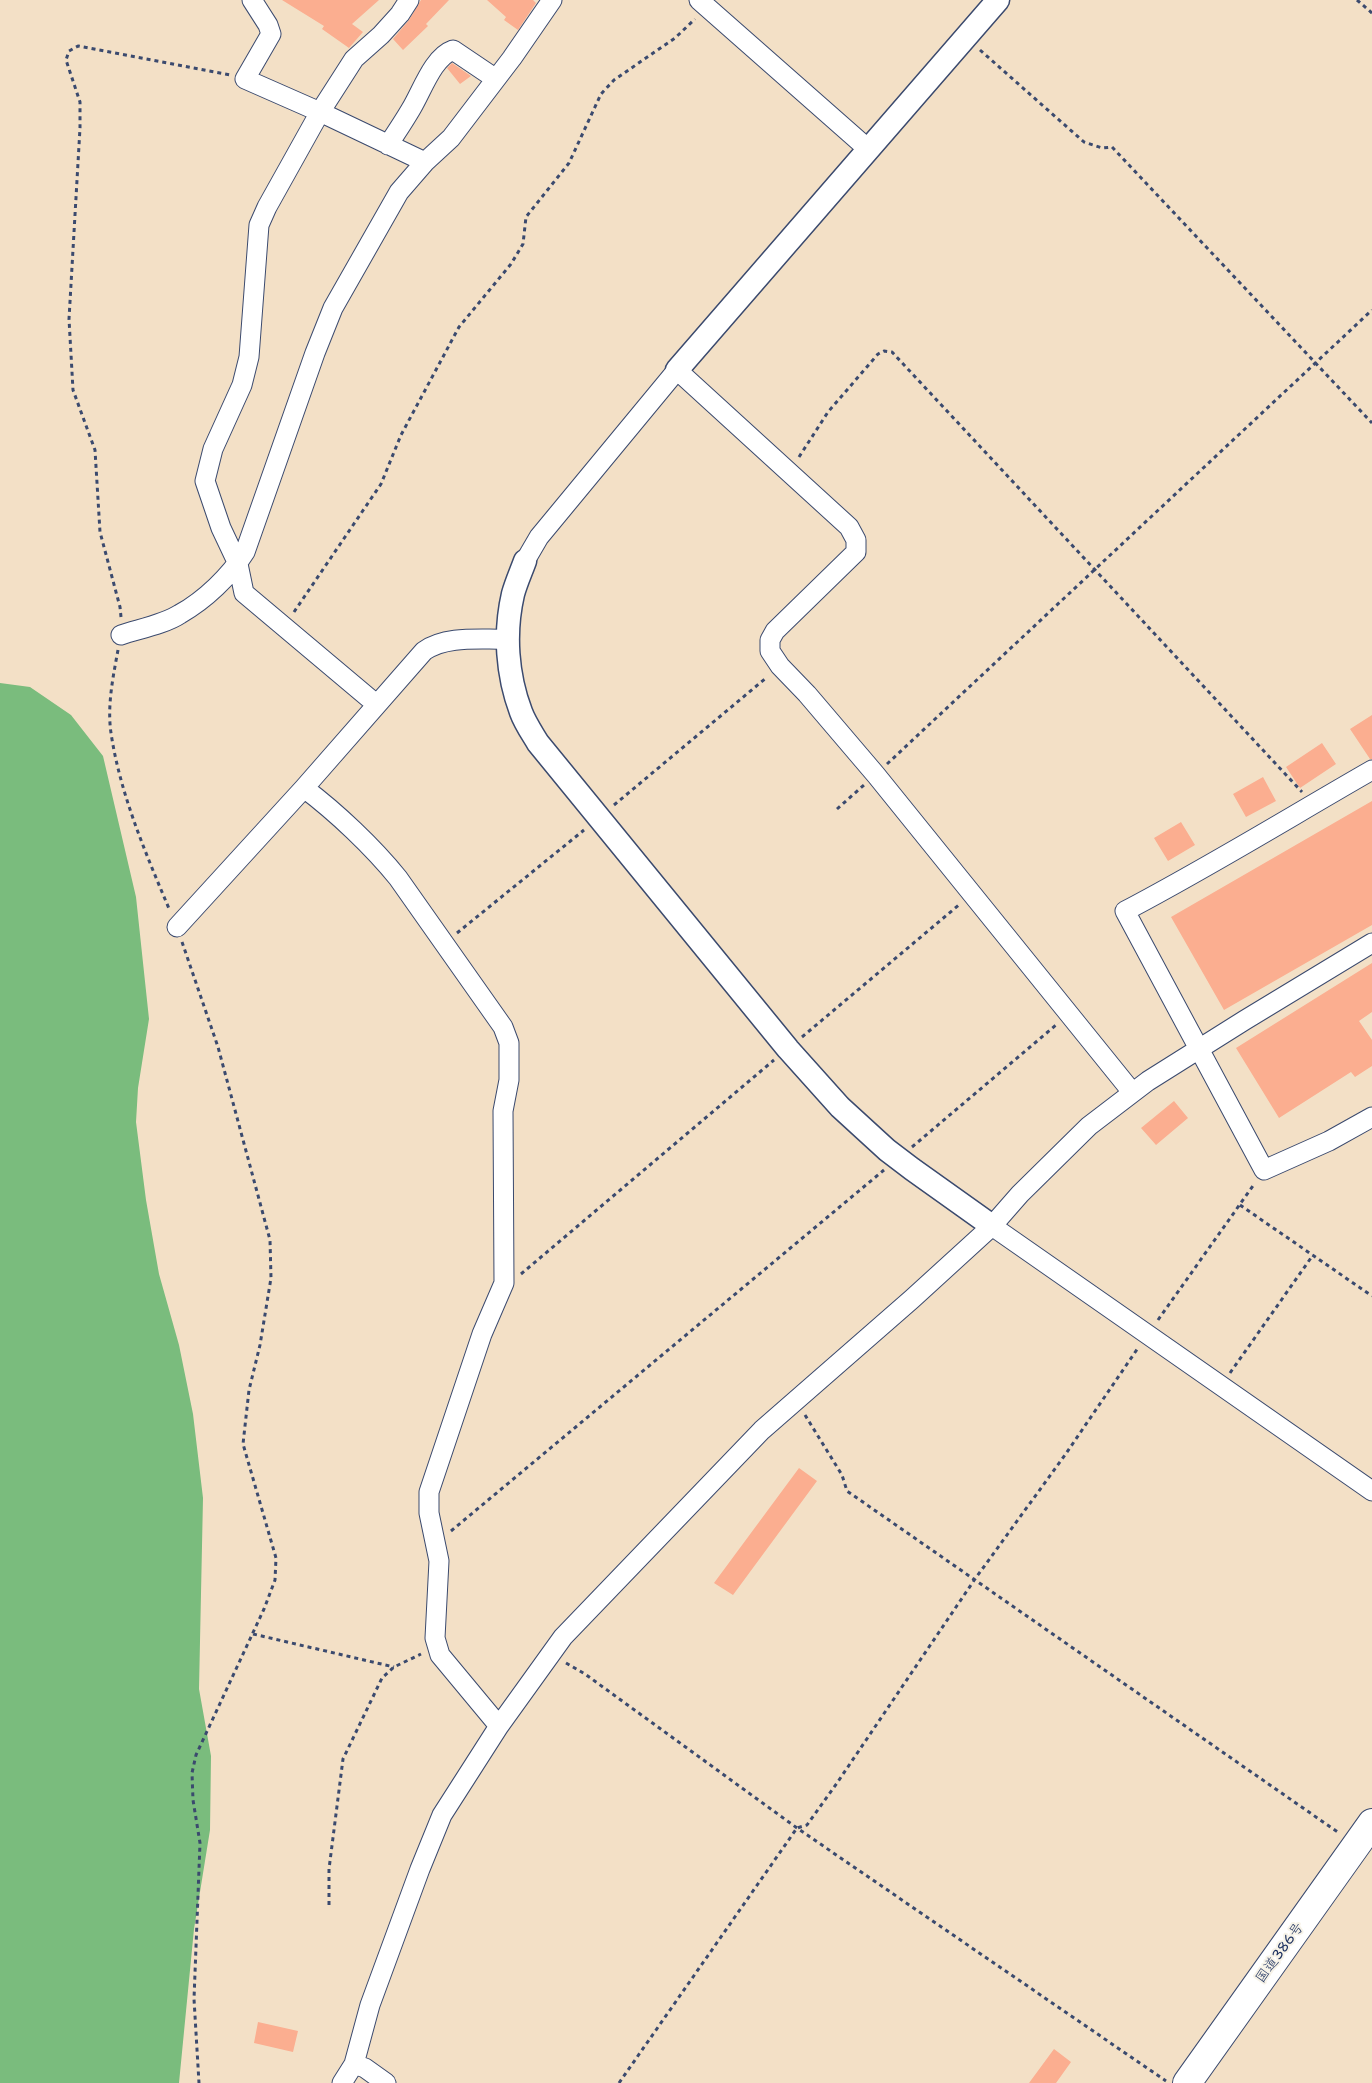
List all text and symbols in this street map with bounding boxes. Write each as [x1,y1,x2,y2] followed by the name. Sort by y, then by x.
[1252,1919,1308,1987] street label: 国道386号

